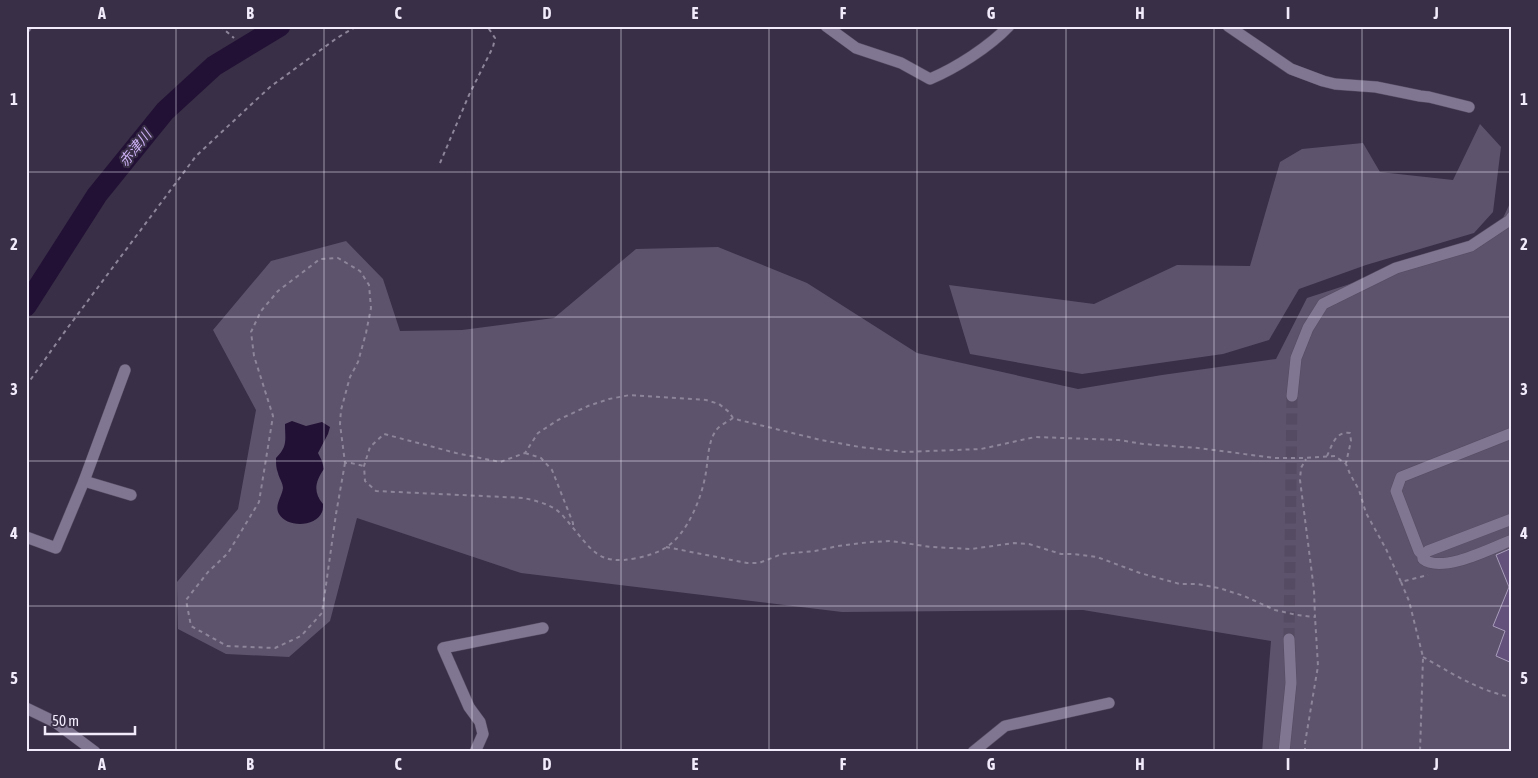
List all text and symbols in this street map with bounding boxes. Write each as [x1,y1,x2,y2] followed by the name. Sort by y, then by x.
[97,4,106,22] text: A
[246,4,254,22] text: B
[394,4,402,22] text: C
[543,4,552,22] text: D
[692,4,699,22] text: E
[840,4,847,22] text: F
[987,4,996,22] text: G
[1135,4,1145,22] text: H
[1286,4,1290,22] text: I
[1432,4,1439,22] text: J
[10,90,18,108] text: 1
[1520,90,1528,108] text: 1
[116,125,156,169] water label: 赤津川
[10,235,18,253] text: 2
[1520,235,1528,253] text: 2
[10,380,18,398] text: 3
[1520,380,1528,398] text: 3
[9,524,18,542] text: 4
[1519,524,1528,542] text: 4
[10,669,18,687] text: 5
[1520,669,1528,687] text: 5
[45,703,135,735] scale bar
[52,712,79,729] text: 50 m
[97,755,106,773] text: A
[246,755,254,773] text: B
[394,755,402,773] text: C
[543,755,552,773] text: D
[692,755,699,773] text: E
[840,755,847,773] text: F
[987,755,996,773] text: G
[1135,755,1145,773] text: H
[1286,755,1290,773] text: I
[1432,755,1439,773] text: J

